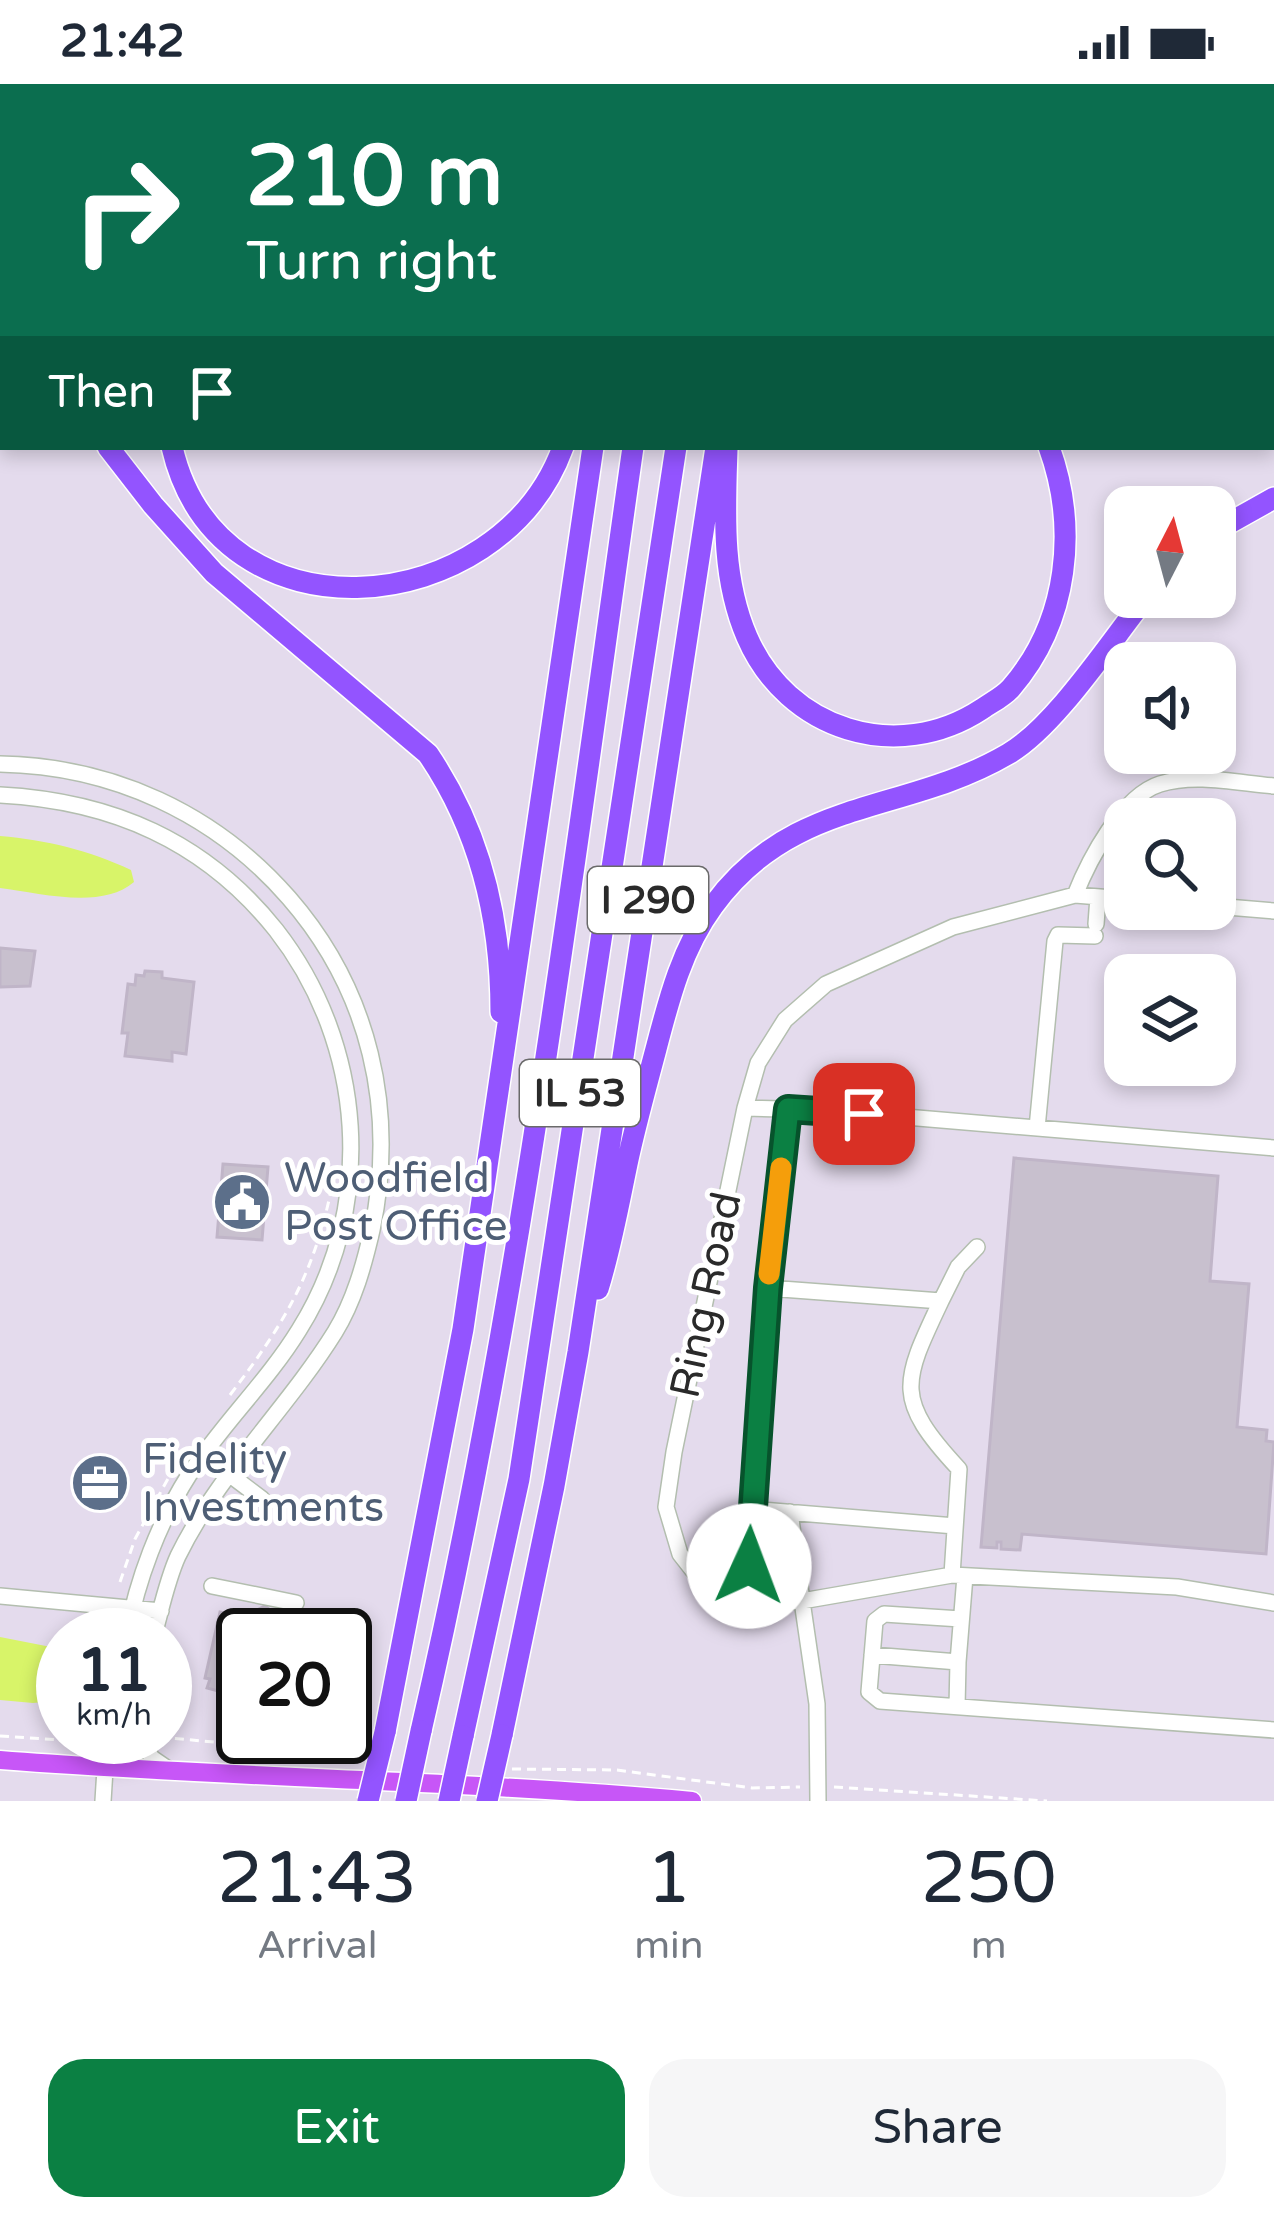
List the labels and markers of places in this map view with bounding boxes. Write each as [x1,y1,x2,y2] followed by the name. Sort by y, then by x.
[813,1063,915,1165] pin
[284,1153,508,1252] place label: Woodfield Post Office
[211,1171,273,1233] public building icon: Woodfield Post Office
[142,1434,384,1533] place label: Fidelity Investments
[69,1452,131,1514] office icon: Fidelity Investments

